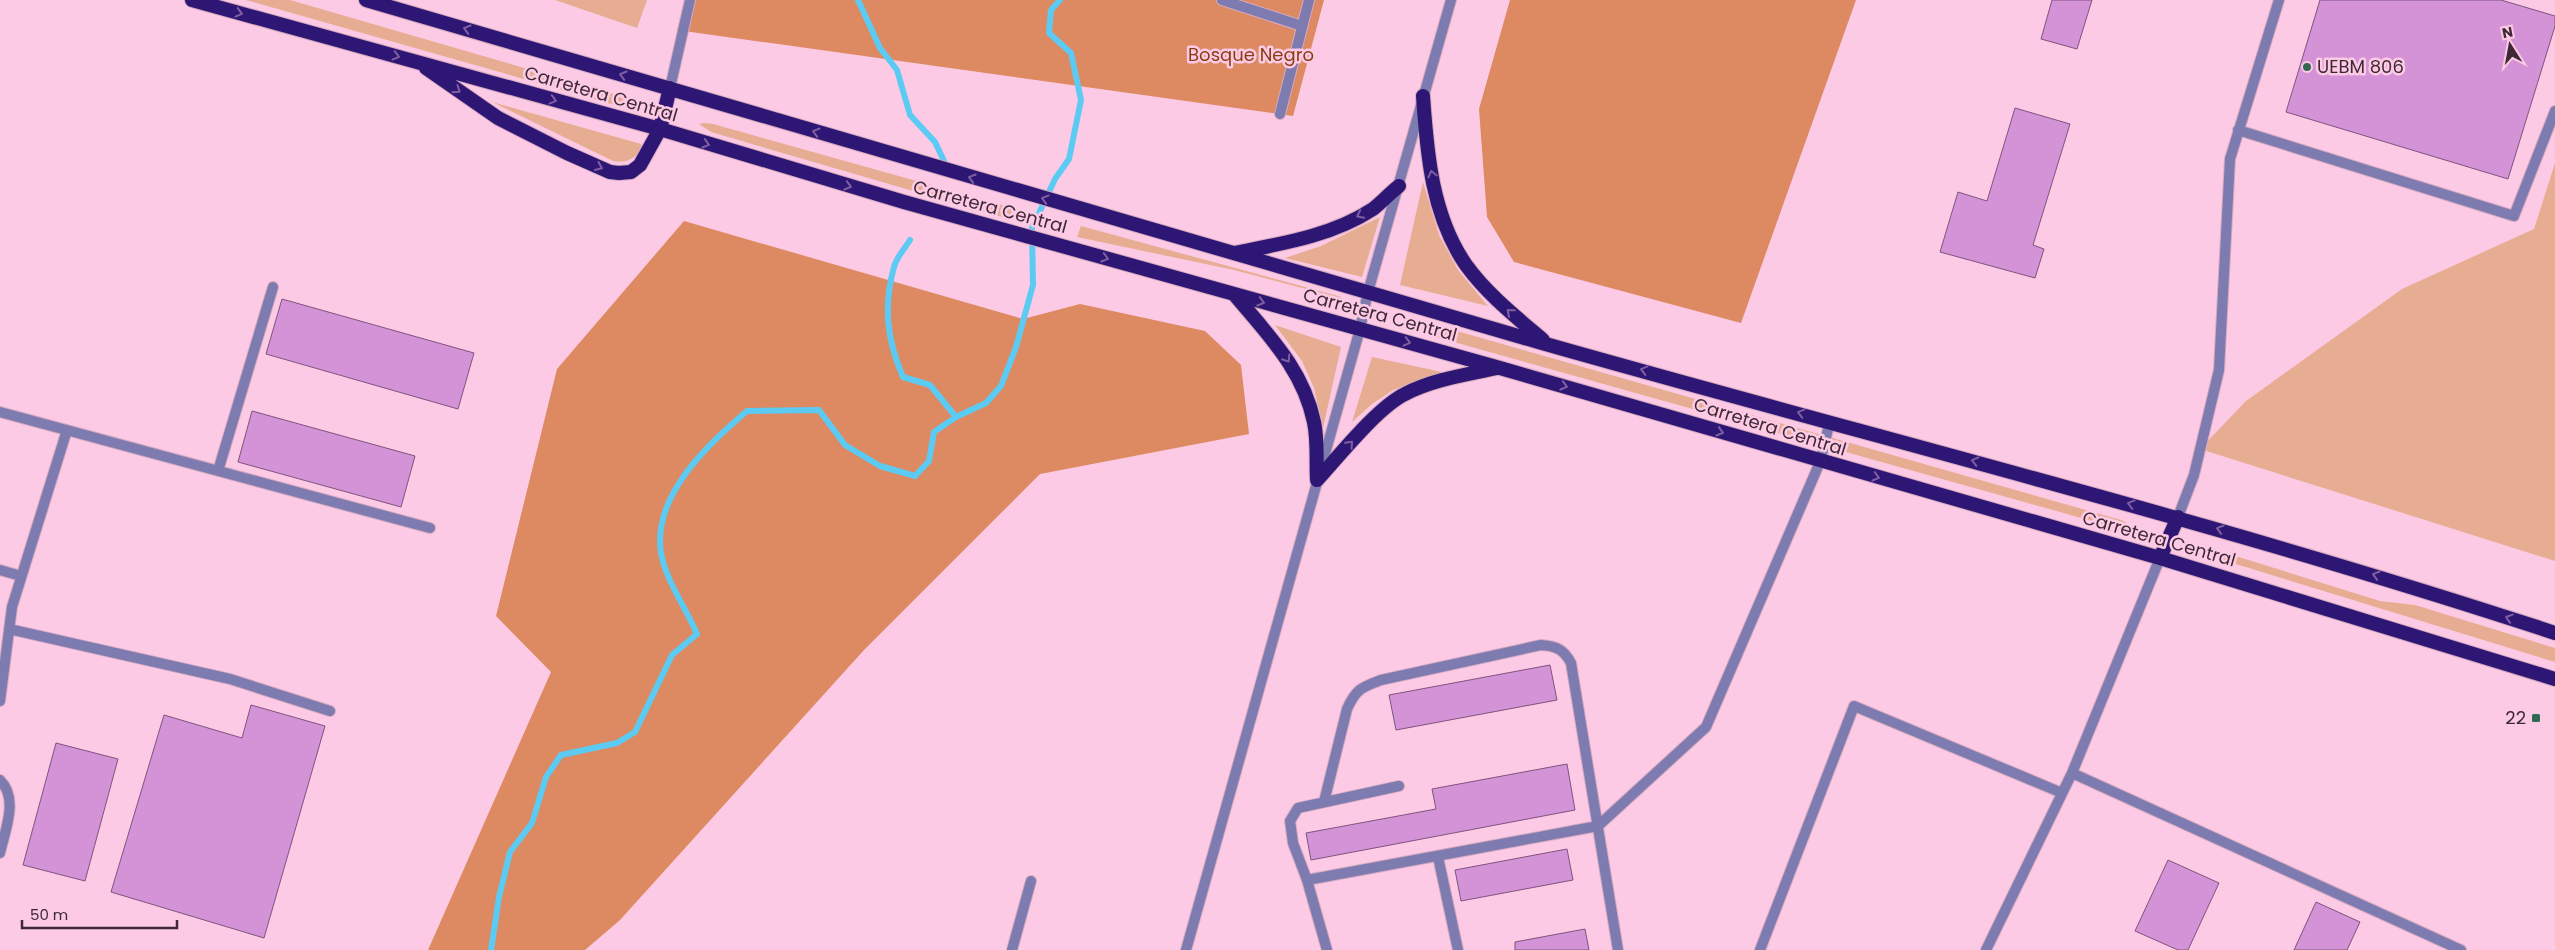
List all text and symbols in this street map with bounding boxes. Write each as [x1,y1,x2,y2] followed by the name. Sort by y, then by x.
[235,7,244,18] one-way arrow
[2485,20,2535,70] north arrow
[2500,21,2515,43] text: N
[463,25,471,35] one-way arrow
[1188,42,1314,67] park label: Bosque Negro
[391,51,400,61] one-way arrow
[2317,54,2404,79] place label: UEBM 806
[522,60,681,127] street label: Carretera Central
[2301,61,2313,73] marker: UEBM 806
[618,70,627,81] one-way arrow
[451,84,461,93] one-way arrow
[548,94,556,104] one-way arrow
[813,127,821,137] one-way arrow
[702,138,710,148] one-way arrow
[594,161,603,172] one-way arrow
[1427,170,1438,179] one-way arrow
[968,173,977,183] one-way arrow
[910,174,1070,239] street label: Carretera Central
[843,180,852,191] one-way arrow
[1041,195,1049,205] one-way arrow
[1356,209,1365,219] one-way arrow
[1100,252,1109,263] one-way arrow
[1300,282,1460,347] street label: Carretera Central
[1257,296,1265,306] one-way arrow
[1507,309,1516,318] one-way arrow
[1403,337,1411,347] one-way arrow
[1281,354,1291,363] one-way arrow
[1641,366,1649,376] one-way arrow
[1559,381,1567,391] one-way arrow
[1691,391,1850,462] street label: Carretera Central
[1797,408,1806,419] one-way arrow
[1715,426,1723,436] one-way arrow
[1344,440,1353,449] one-way arrow
[1971,456,1979,466] one-way arrow
[1871,472,1879,482] one-way arrow
[2127,499,2136,510] one-way arrow
[2080,505,2239,572] street label: Carretera Central
[2217,525,2225,535] one-way arrow
[2372,571,2381,581] one-way arrow
[2505,613,2513,623] one-way arrow
[2505,705,2526,730] place label: 22
[2530,712,2542,724] marker: 22
[22,898,178,930] scale bar
[30,904,68,925] text: 50 m

